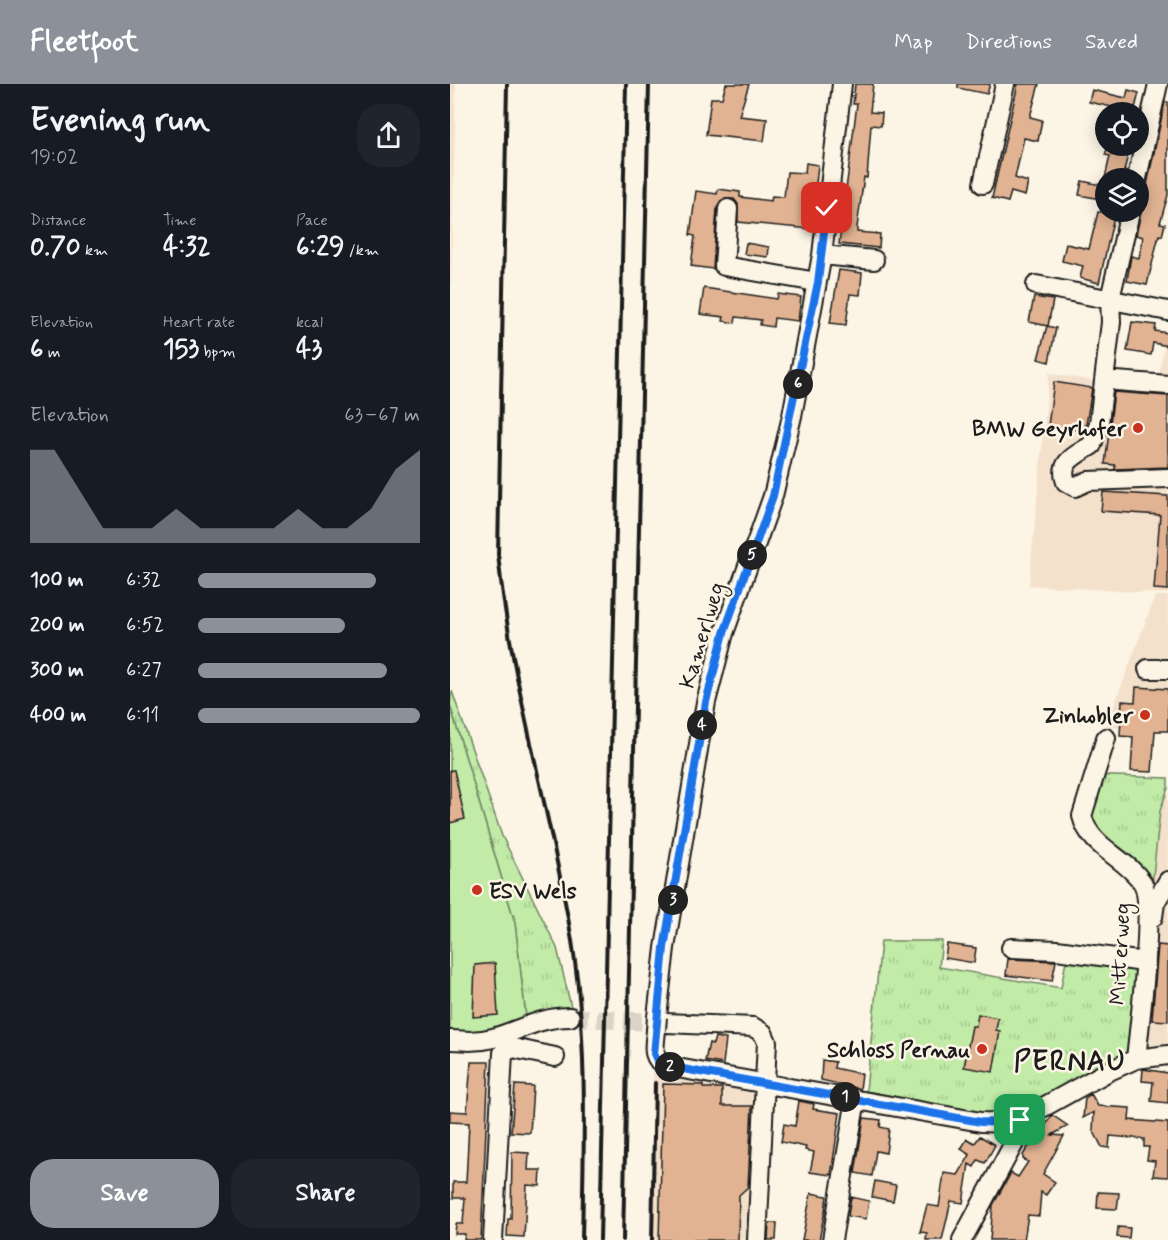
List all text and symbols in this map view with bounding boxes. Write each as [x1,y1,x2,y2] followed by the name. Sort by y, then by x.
[30,24,139,61] text: Fleetfoot
[894,28,933,56] text: Map
[966,28,1052,56] text: Directions
[1085,28,1138,56] text: Saved
[30,99,210,143] text: Evening run
[1095,102,1149,222] map controls
[1095,102,1149,156] button: locate
[357,104,420,167] button: share
[30,144,78,171] text: 19:02
[1095,168,1149,222] button: layers
[801,182,852,233] pin
[810,191,843,224] icon: check
[30,210,86,231] text: Distance
[163,210,197,231] text: Time
[296,210,328,231] text: Pace
[30,231,81,265] text: 0.70
[163,231,211,265] text: 4:32
[296,231,345,265] text: 6:29
[81,240,108,261] text: km
[345,240,379,261] text: /km
[30,312,93,333] text: Elevation
[163,312,235,333] text: Heart rate
[296,312,323,333] text: kcal
[30,333,43,367] text: 6
[163,333,199,367] text: 153
[296,333,322,367] text: 43
[43,342,60,363] text: m
[199,342,236,363] text: bpm
[783,369,813,399] pin: 6
[794,373,802,394] text: 6
[30,402,109,429] text: Elevation
[344,402,420,429] text: 63–67 m
[972,416,1127,444] place label: BMW Geyrhofer
[1131,421,1145,435] marker: BMW Geyrhofer
[737,540,767,570] pin: 5
[747,544,757,565] text: 5
[30,567,84,594] text: 100 m
[126,567,161,594] text: 6:32
[674,579,735,693] street label: Kamerlweg
[30,612,85,639] text: 200 m
[126,612,164,639] text: 6:52
[30,657,84,684] text: 300 m
[126,657,161,684] text: 6:27
[30,702,86,729] text: 400 m
[126,702,159,729] text: 6:11
[1042,703,1134,731] place label: Zinhobler
[1138,708,1152,722] marker: Zinhobler
[687,710,717,740] pin: 4
[697,714,707,735] text: 4
[489,878,577,906] place label: ESV Wels
[470,883,484,897] marker: ESV Wels
[658,885,688,915] pin: 3
[669,889,677,910] text: 3
[1104,902,1141,1006] street label: Mitterweg
[827,1037,970,1065] place label: Schloss Pernau
[975,1042,989,1056] marker: Schloss Pernau
[1014,1044,1126,1081] district label: PERNAU
[655,1052,685,1082] pin: 2
[666,1056,674,1077] text: 2
[830,1082,860,1112] pin: 1
[841,1086,849,1107] text: 1
[994,1094,1045,1145] pin
[1003,1103,1036,1136] icon: arrive
[30,1159,219,1228] button: Save
[231,1159,420,1228] button: Share

